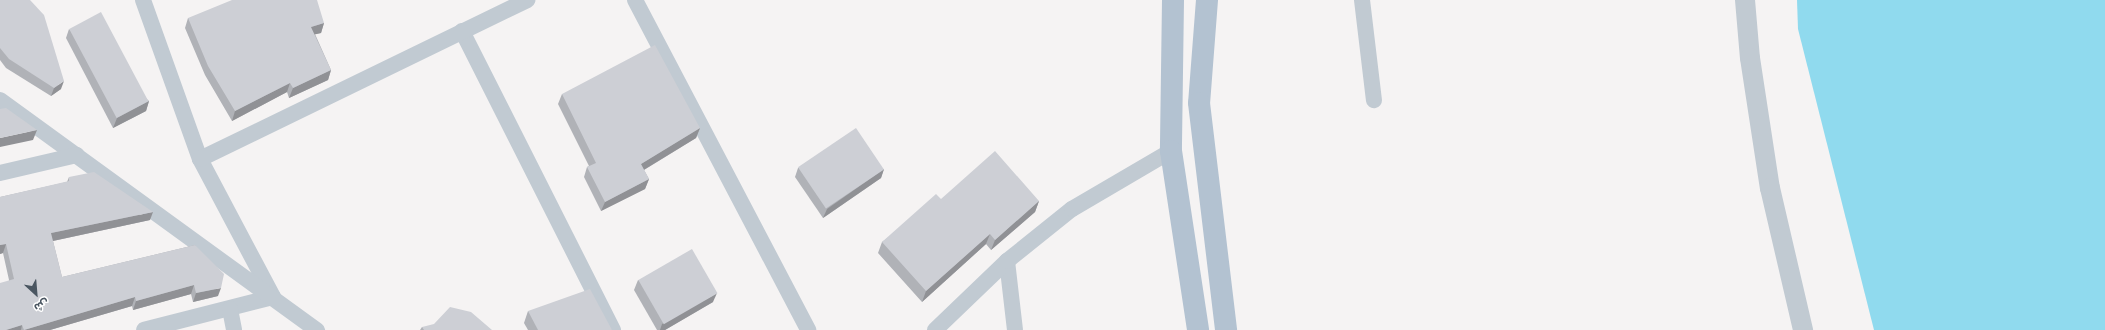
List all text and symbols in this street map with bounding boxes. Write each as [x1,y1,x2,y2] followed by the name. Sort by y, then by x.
[16,274,56,314] north arrow
[32,296,51,314] text: ش

